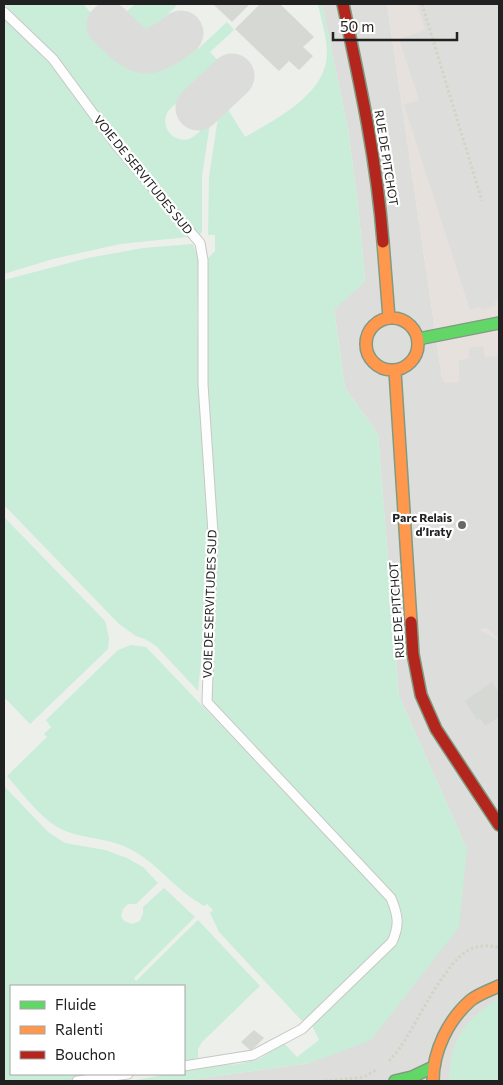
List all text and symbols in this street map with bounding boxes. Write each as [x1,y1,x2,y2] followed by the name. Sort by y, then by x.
[333,10,457,42] scale bar
[340,17,374,35] text: 50 m
[373,109,402,207] street label: RUE DE PITCHOT
[92,112,196,237] street label: VOIE DE SERVITUDES SUD
[392,510,452,538] place label: Parc Relais d’Iraty
[456,519,468,531] marker: Parc Relais d’Iraty
[199,529,219,679] street label: VOIE DE SERVITUDES SUD
[386,561,406,659] street label: RUE DE PITCHOT
[10,985,185,1075] legend
[55,995,96,1013] text: Fluide
[55,1020,103,1038] text: Ralenti
[55,1045,116,1063] text: Bouchon

